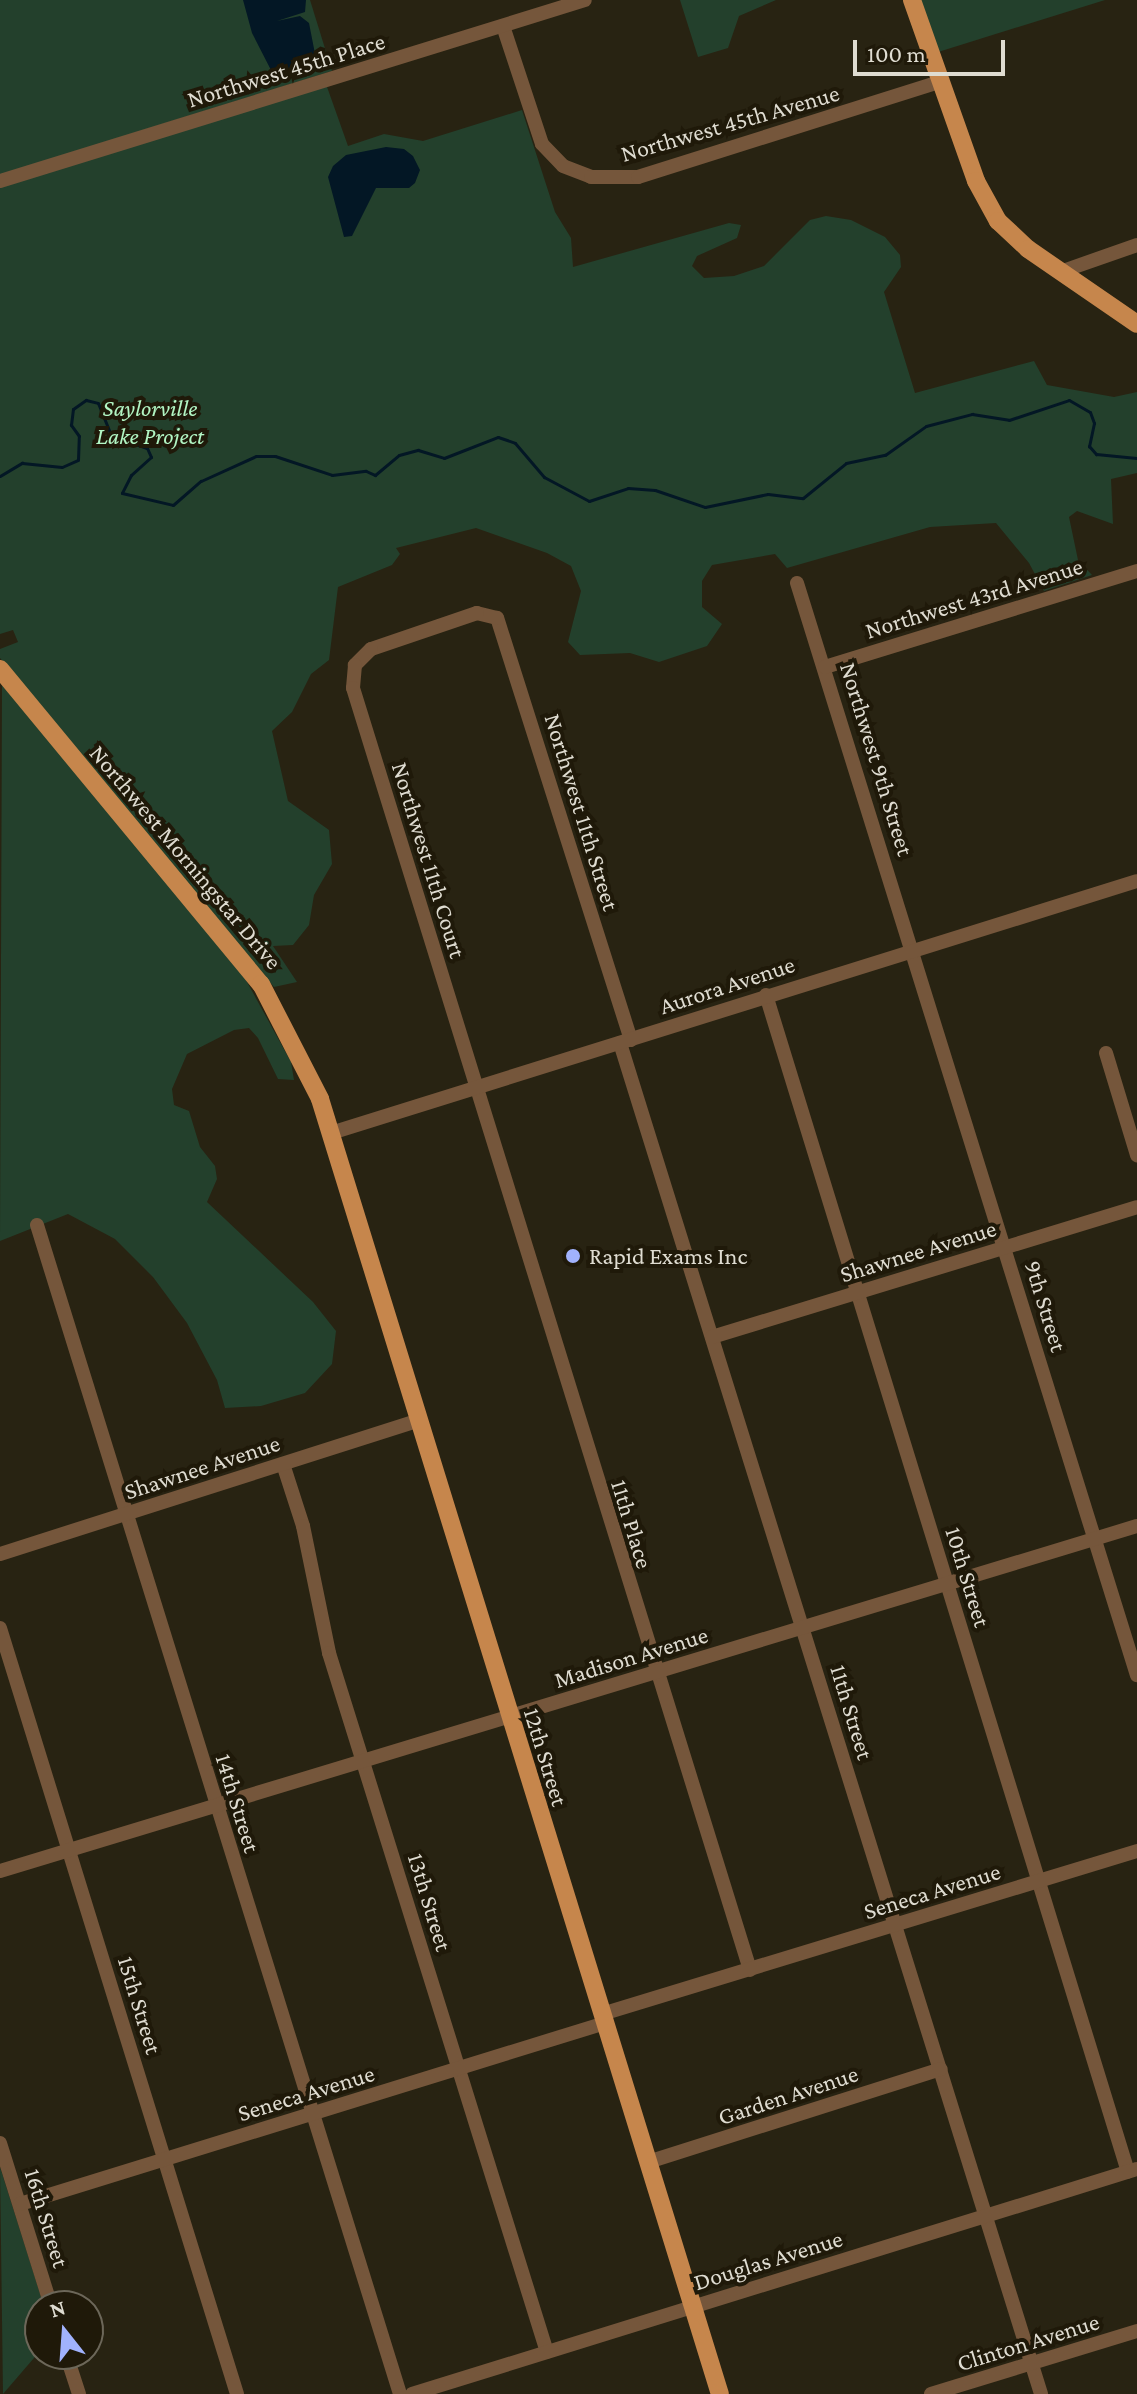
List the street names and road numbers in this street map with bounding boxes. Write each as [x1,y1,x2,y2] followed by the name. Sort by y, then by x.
[184,26,388,114] street label: Northwest 45th Place
[617,78,843,168] street label: Northwest 45th Avenue
[862,551,1086,645] street label: Northwest 43rd Avenue
[834,659,920,859] street label: Northwest 9th Street
[538,710,626,914] street label: Northwest 11th Street
[84,739,288,975] street label: Northwest Morningstar Drive
[386,759,472,961] street label: Northwest 11th Court
[656,950,798,1020] street label: Aurora Avenue
[836,1214,1000,1288] street label: Shawnee Avenue
[1019,1257,1073,1355] street label: 9th Street
[121,1428,283,1506] street label: Shawnee Avenue
[605,1476,659,1572] street label: 11th Place
[939,1523,997,1631] street label: 10th Street
[551,1620,711,1694] street label: Madison Avenue
[824,1661,880,1763] street label: 11th Street
[517,1705,575,1809] street label: 12th Street
[209,1750,267,1856] street label: 14th Street
[401,1850,459,1954] street label: 13th Street
[860,1857,1004,1925] street label: Seneca Avenue
[112,1953,168,2057] street label: 15th Street
[234,2059,378,2127] street label: Seneca Avenue
[714,2059,862,2131] street label: Garden Avenue
[18,2165,76,2271] street label: 16th Street
[690,2224,846,2296] street label: Douglas Avenue
[953,2307,1103,2377] street label: Clinton Avenue

